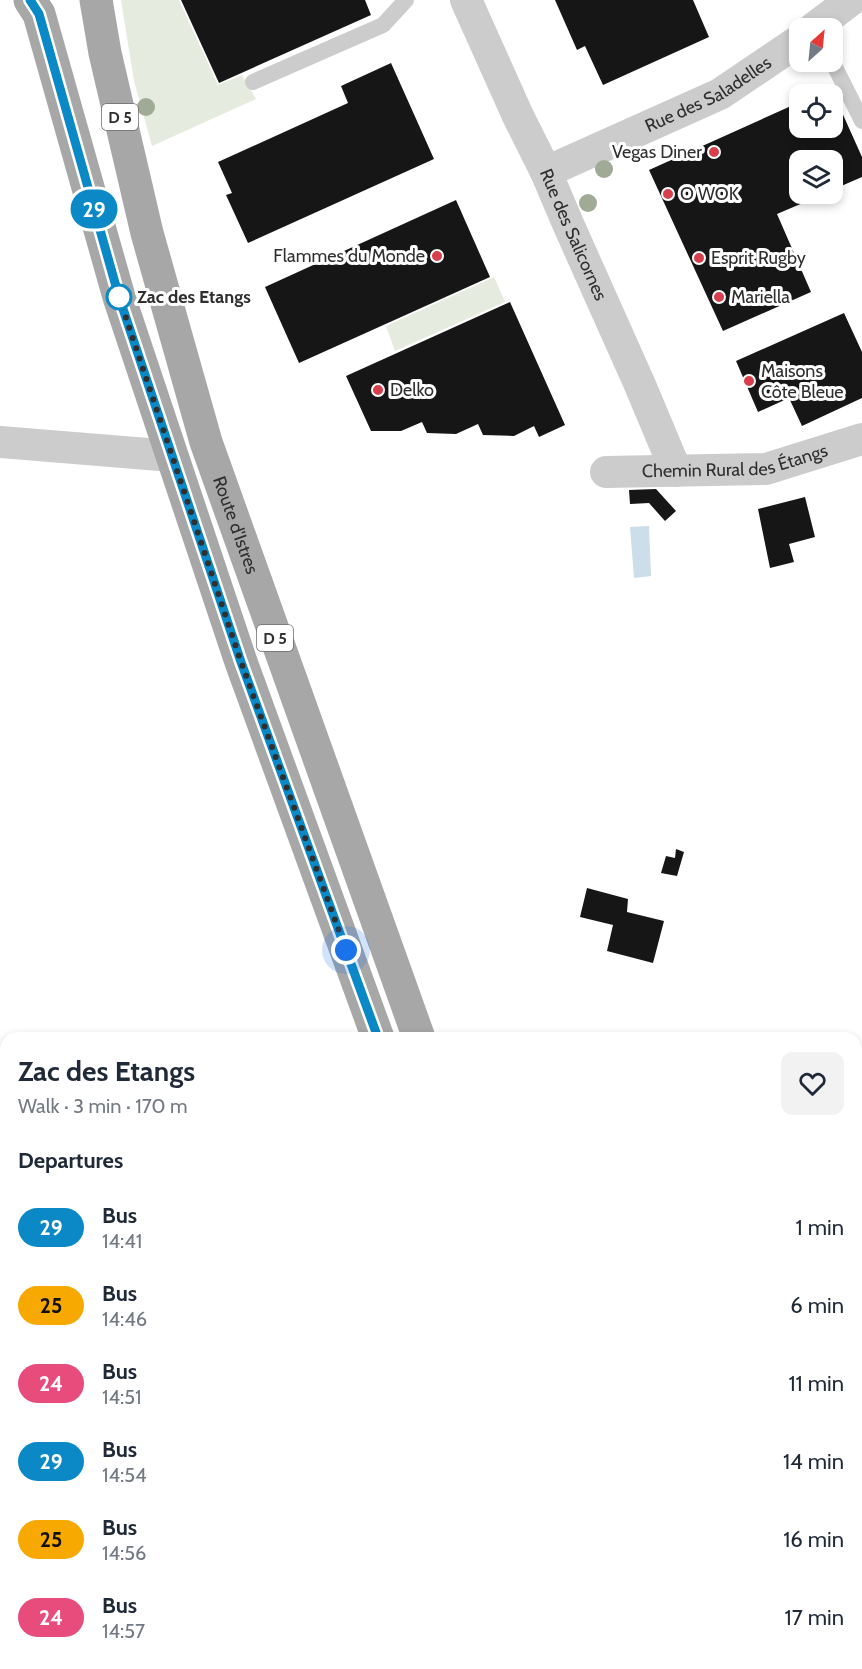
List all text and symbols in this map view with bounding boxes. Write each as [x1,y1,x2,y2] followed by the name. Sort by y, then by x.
[789,18,843,72] north arrow
[789,18,843,204] map controls
[642,52,776,137] street label: Rue des Saladelles
[789,84,843,138] button: locate
[102,104,138,130] road number: D 5
[612,141,702,163] place label: Vegas Diner
[707,145,721,159] marker: Vegas Diner
[789,150,843,204] button: layers
[535,165,612,304] street label: Rue des Salicornes
[680,183,740,205] place label: O WOK
[661,187,675,201] marker: O WOK
[67,190,121,228] line badge: 29
[83,197,105,222] text: 29
[273,245,425,267] place label: Flammes du Monde
[711,247,806,269] place label: Esprit Rugby
[430,249,444,263] marker: Flammes du Monde
[692,251,706,265] marker: Esprit Rugby
[106,284,132,310] marker: Zac des Etangs
[137,286,251,308] place label: Zac des Etangs
[731,286,790,308] place label: Mariella
[712,290,726,304] marker: Mariella
[761,360,844,403] place label: Maisons Côte Bleue
[742,374,756,388] marker: Maisons Côte Bleue
[390,379,434,401] place label: Delko
[371,383,385,397] marker: Delko
[642,439,830,482] street label: Chemin Rural des Étangs
[208,473,263,577] street label: Route d'Istres
[257,625,293,651] road number: D 5
[331,935,361,965] your location
[781,1052,844,1115] button: heart
[18,1054,195,1088] text: Zac des Etangs
[18,1094,188,1118] text: Walk · 3 min · 170 m
[18,1147,123,1174] text: Departures
[102,1202,137,1229] text: Bus
[796,1214,844,1241] text: 1 min
[40,1215,62,1240] text: 29
[102,1229,142,1253] text: 14:41
[102,1280,137,1307] text: Bus
[790,1292,844,1319] text: 6 min
[40,1293,62,1318] text: 25
[102,1307,147,1331] text: 14:46
[102,1358,137,1385] text: Bus
[788,1370,844,1397] text: 11 min
[39,1371,63,1396] text: 24
[102,1385,142,1409] text: 14:51
[102,1436,137,1463] text: Bus
[783,1448,844,1475] text: 14 min
[40,1449,62,1474] text: 29
[102,1463,147,1487] text: 14:54
[102,1514,137,1541] text: Bus
[783,1526,844,1553] text: 16 min
[40,1527,62,1552] text: 25
[102,1541,146,1565] text: 14:56
[102,1592,137,1619] text: Bus
[785,1604,844,1631] text: 17 min
[39,1605,63,1630] text: 24
[102,1619,145,1643] text: 14:57

